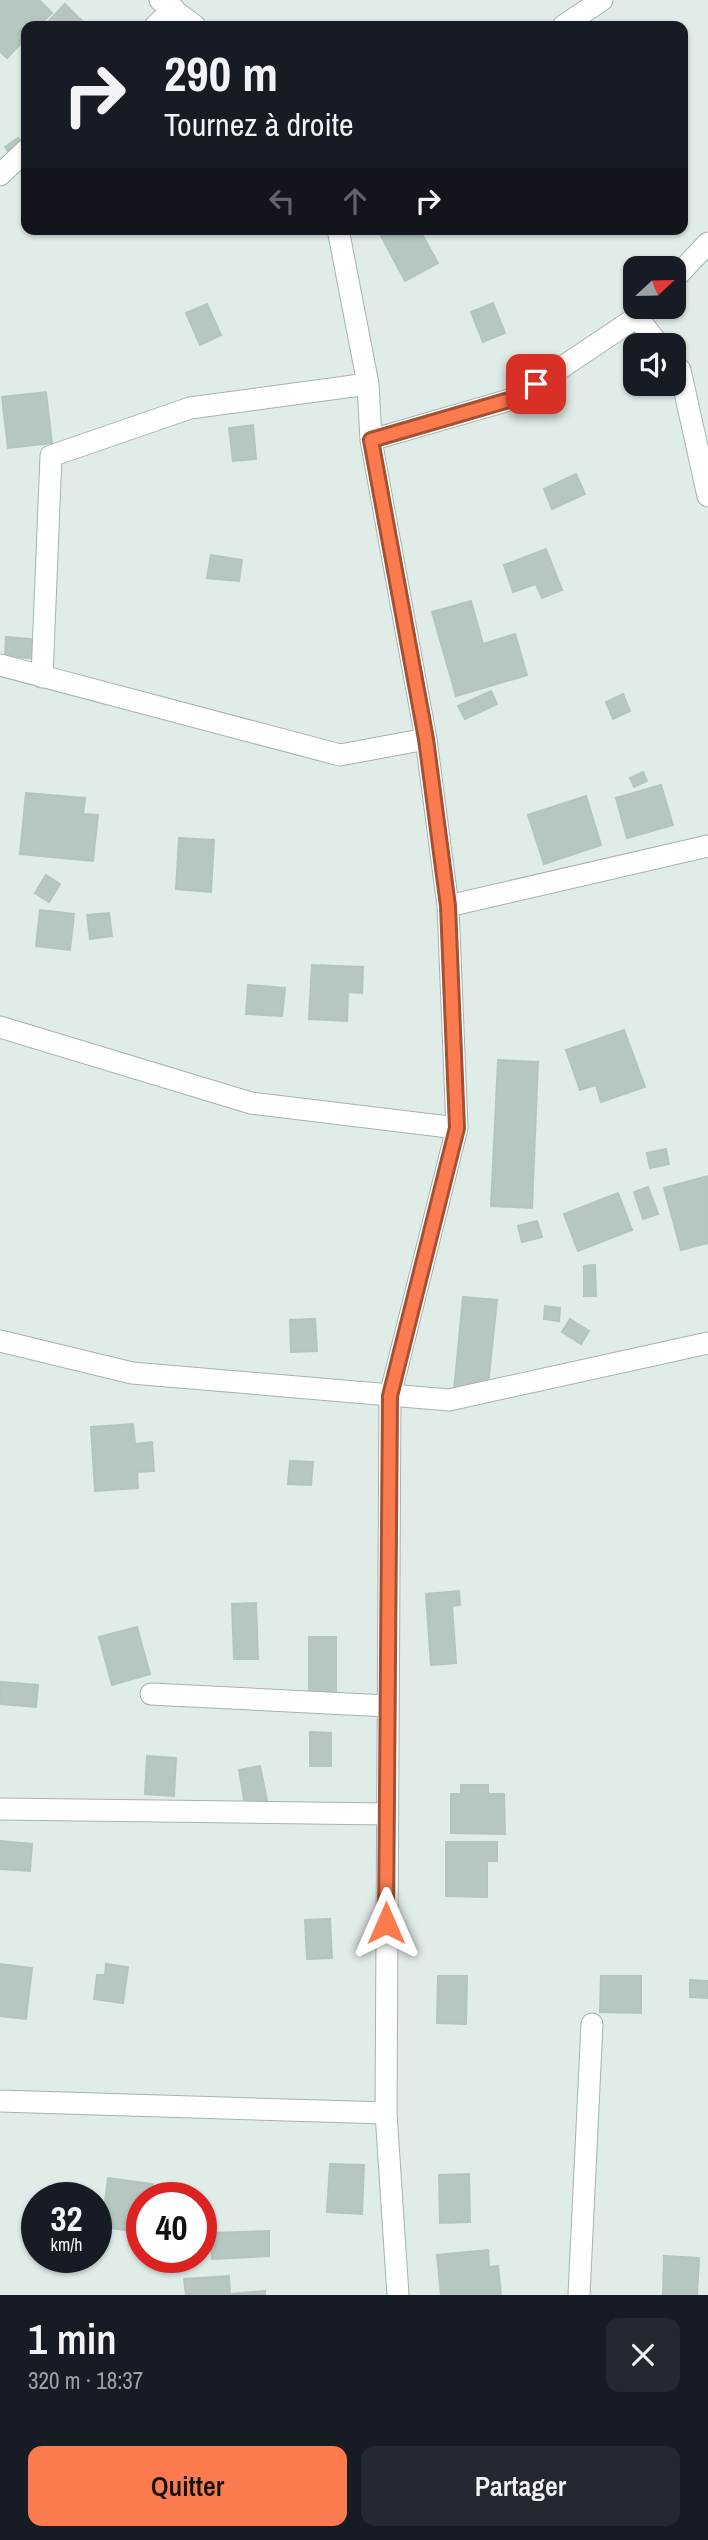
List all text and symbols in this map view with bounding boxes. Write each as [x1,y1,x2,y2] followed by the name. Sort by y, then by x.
[164,40,278,106] text: 290 m
[49,49,140,140] icon: right
[164,103,354,146] text: Tournez à droite
[263,182,301,220] icon: left
[336,182,374,220] icon: ahead
[409,182,447,220] icon: right
[623,256,686,318] north arrow
[623,256,686,396] map controls
[623,333,686,396] button: sound
[506,354,566,414] pin
[517,365,555,403] icon: arrive
[349,1886,423,1960] position arrow
[126,2182,217,2273] speed limit sign: 40
[51,2195,82,2242] text: 32
[51,2232,83,2257] text: km/h
[28,2311,117,2367] text: 1 min
[606,2318,680,2392] button: close
[28,2365,143,2396] text: 320 m · 18:37
[28,2446,347,2526] button: Quitter
[361,2446,680,2526] button: Partager

